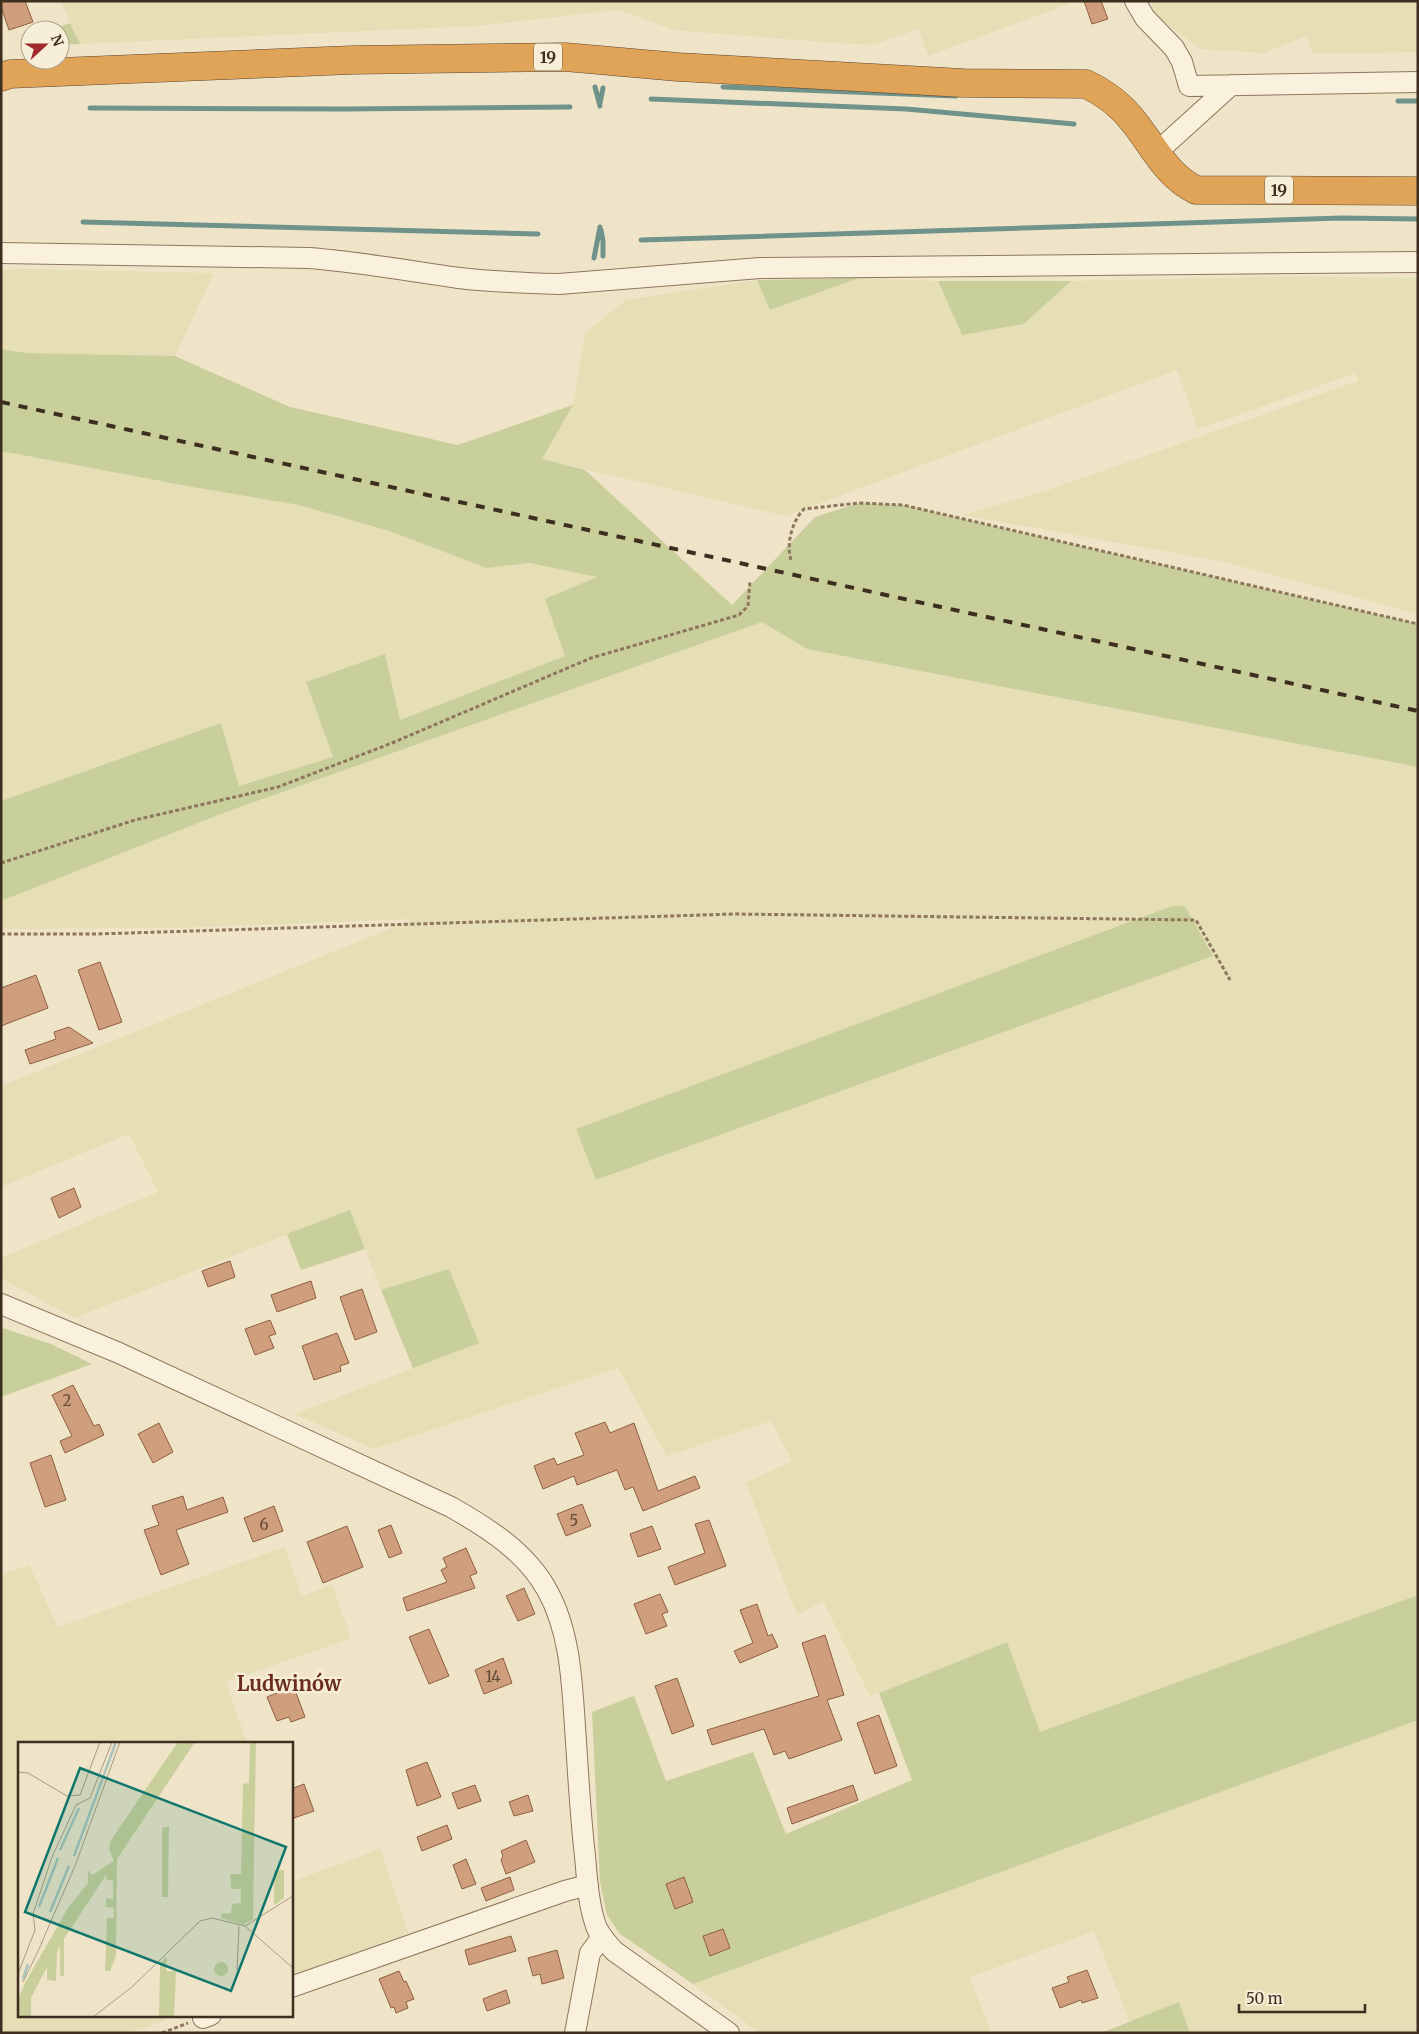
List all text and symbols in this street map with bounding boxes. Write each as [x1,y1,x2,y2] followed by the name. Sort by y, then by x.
[20,20,70,70] north arrow
[47,32,68,49] text: N
[534,44,562,70] road number: 19
[1265,176,1293,204] road number: 19
[63,1391,72,1410] house number: 2
[570,1511,578,1530] house number: 5
[259,1515,269,1534] house number: 6
[485,1667,501,1686] house number: 14
[237,1671,342,1696] district label: Ludwinów
[18,1742,292,2016] inset map
[1239,1982,1365,2014] scale bar
[1246,1989,1283,2008] text: 50 m

